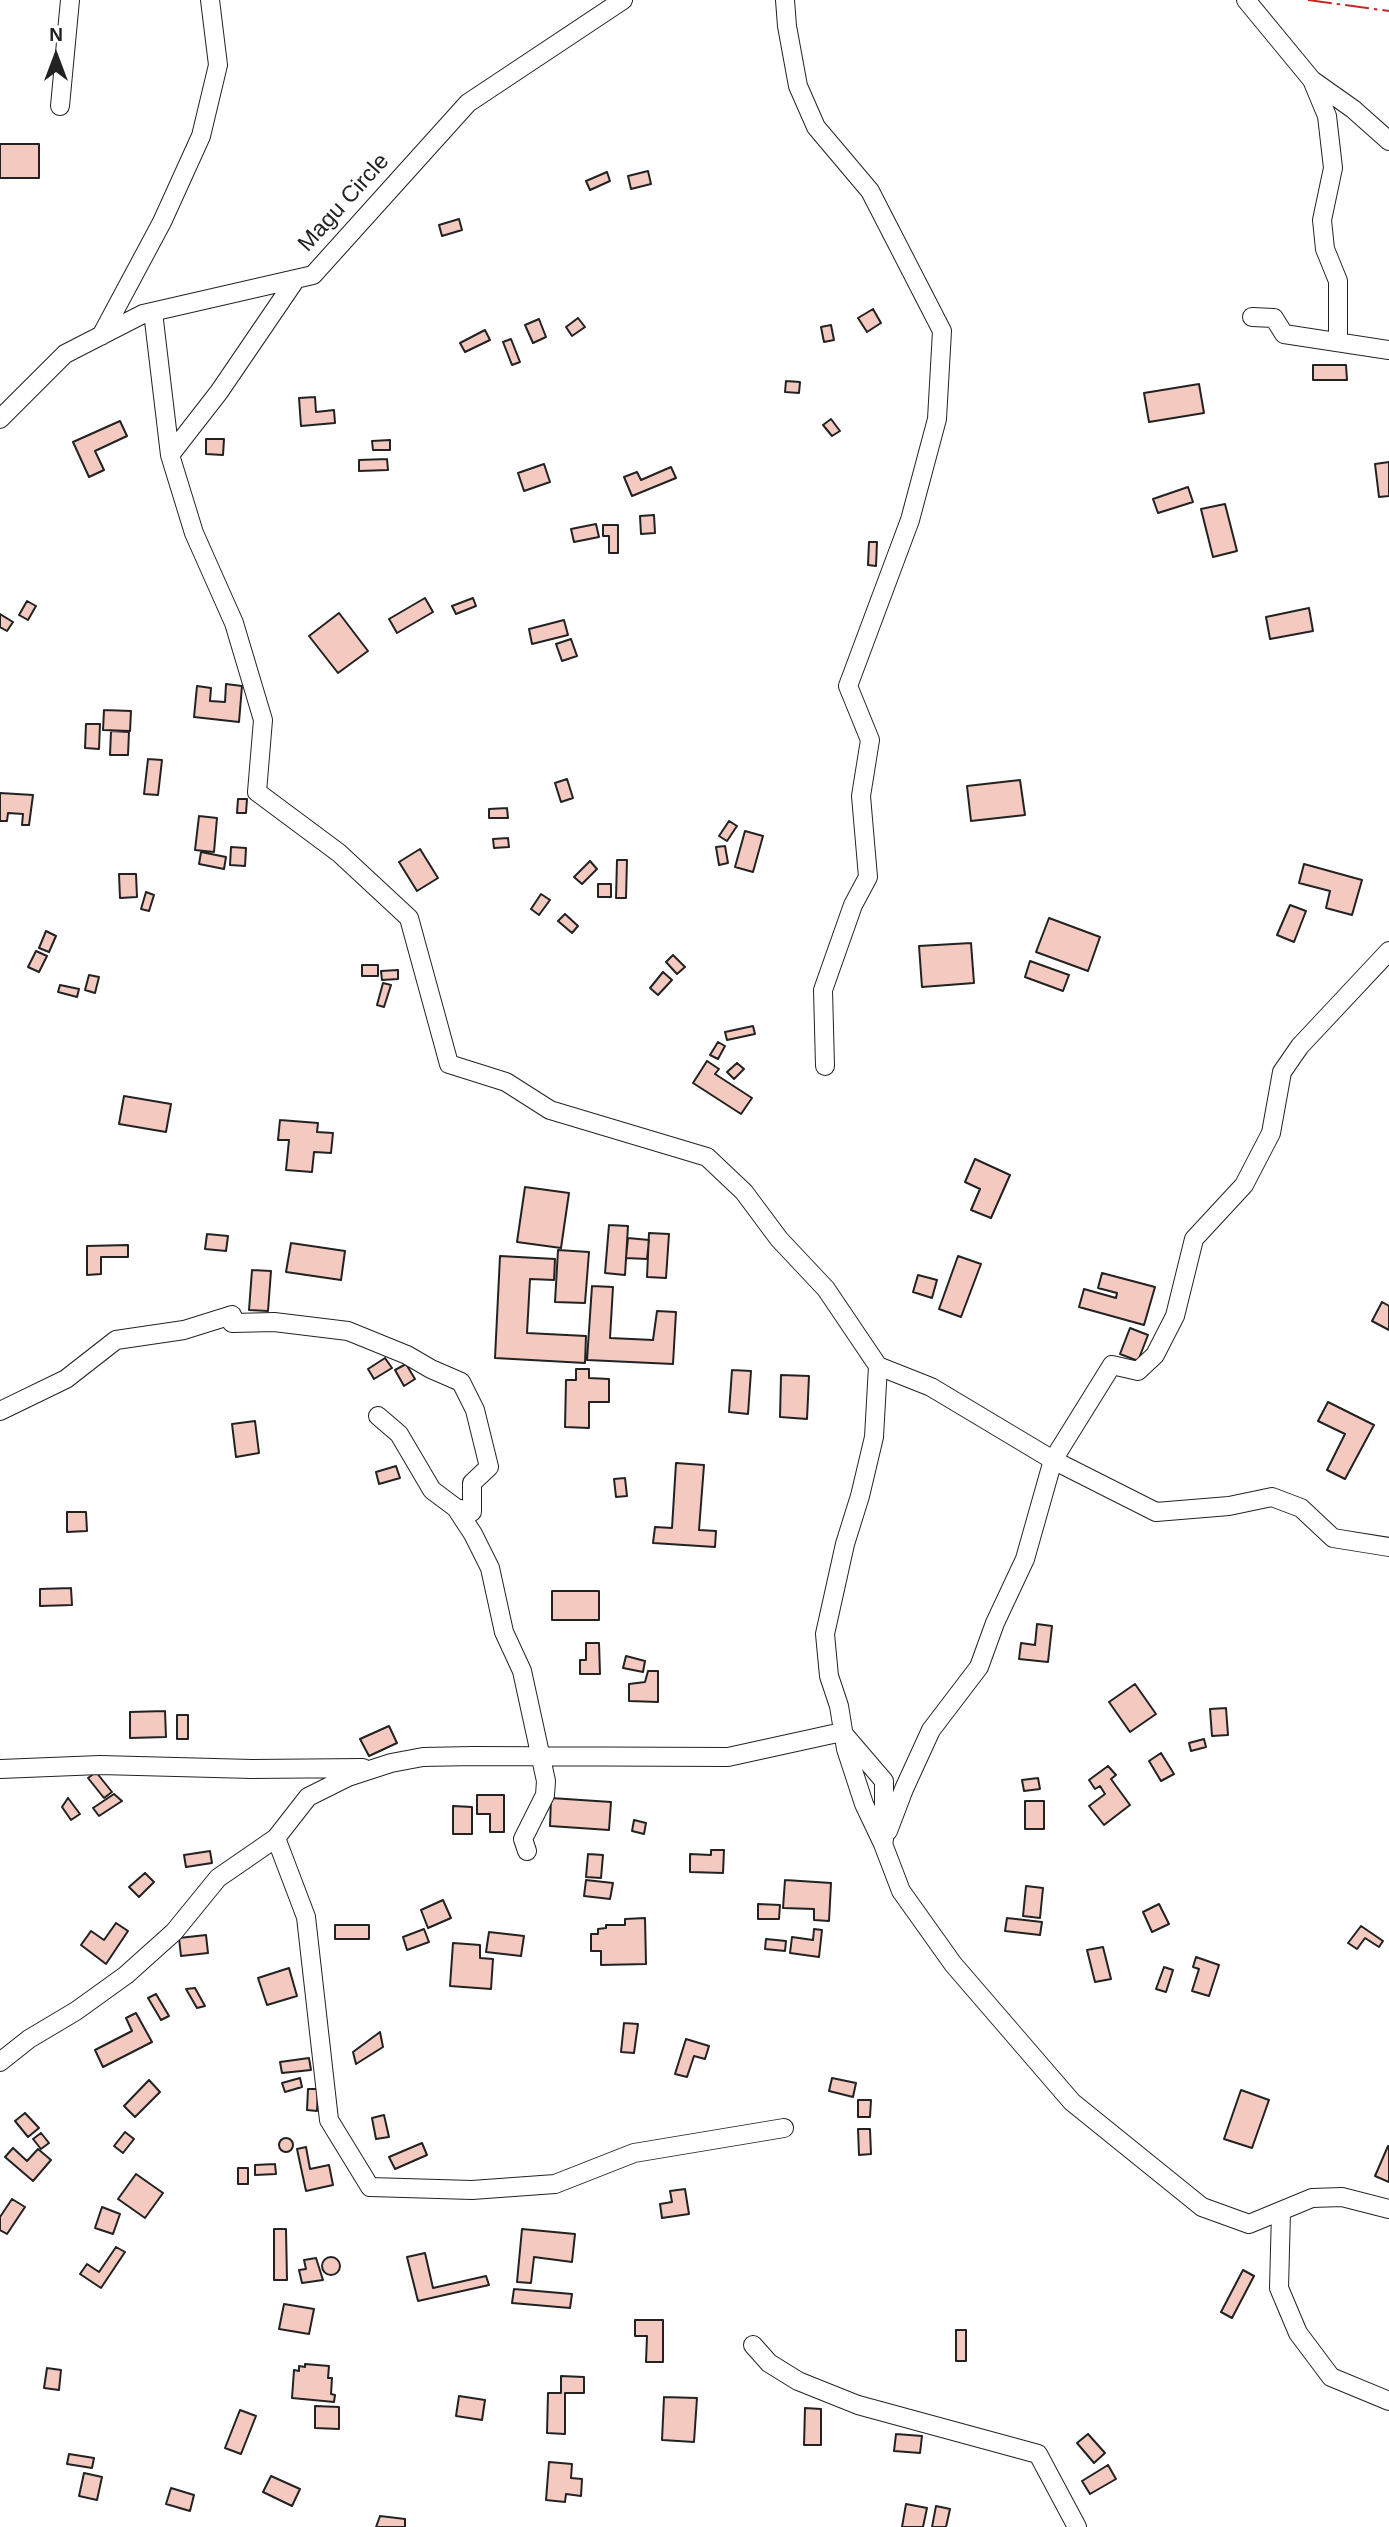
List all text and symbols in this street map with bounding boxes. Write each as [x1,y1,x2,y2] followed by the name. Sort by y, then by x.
[21,21,91,91] north arrow
[49,24,63,45] text: N
[293,148,395,258] street label: Magu Circle

